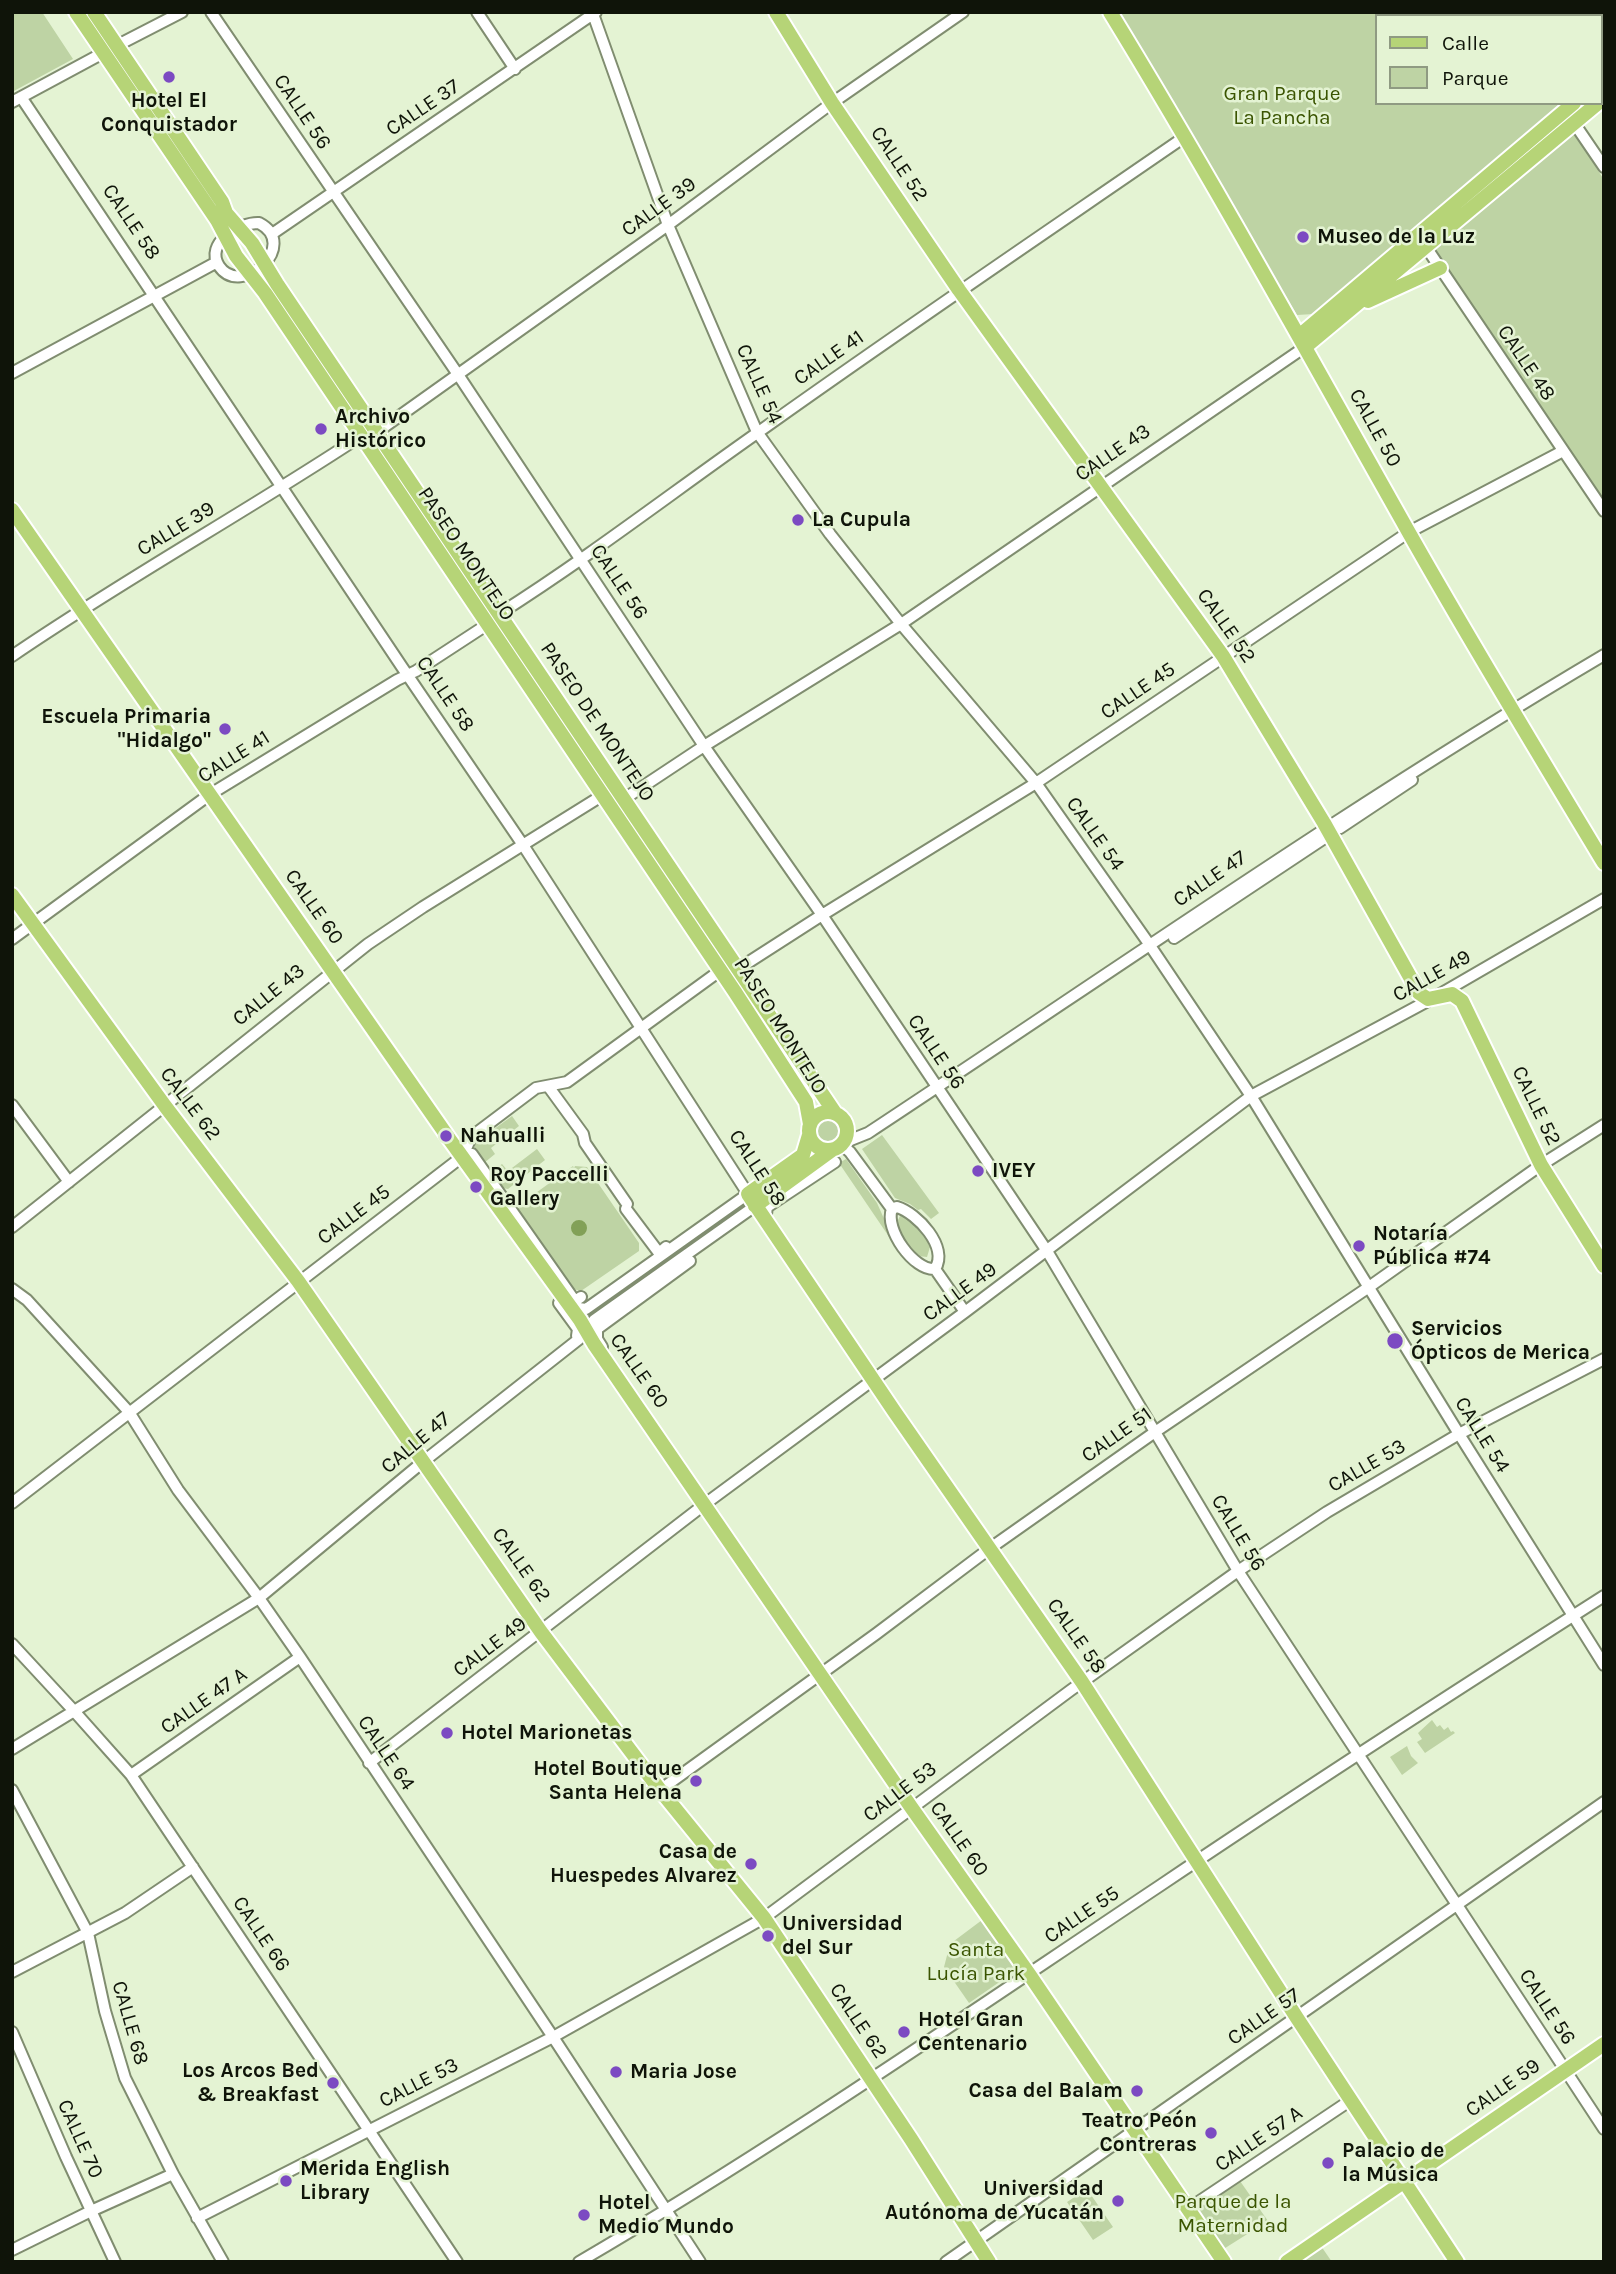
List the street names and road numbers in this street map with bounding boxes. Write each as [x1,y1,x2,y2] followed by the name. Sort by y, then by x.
[268,70,336,154] street label: CALLE 56
[381,74,465,142] street label: CALLE 37
[865,122,933,206] street label: CALLE 52
[617,172,701,242] street label: CALLE 39
[96,179,166,265] street label: CALLE 58
[1492,320,1560,406] street label: CALLE 48
[789,325,869,391] street label: CALLE 41
[730,340,788,428] street label: CALLE 54
[1343,384,1407,472] street label: CALLE 50
[1071,419,1155,487] street label: CALLE 43
[412,482,520,626] street label: PASEO MONTEJO
[133,496,219,562] street label: CALLE 39
[585,540,653,624] street label: CALLE 56
[1191,584,1261,668] street label: CALLE 52
[534,638,660,806] street label: PASEO DE MONTEJO
[410,651,480,737] street label: CALLE 58
[1096,657,1180,725] street label: CALLE 45
[193,725,275,789] street label: CALLE 41
[1060,792,1130,876] street label: CALLE 54
[1169,845,1251,913] street label: CALLE 47
[279,865,349,949] street label: CALLE 60
[1389,944,1475,1008] street label: CALLE 49
[728,953,832,1099] street label: PASEO MONTEJO
[228,958,310,1032] street label: CALLE 43
[902,1010,970,1094] street label: CALLE 56
[154,1062,226,1146] street label: CALLE 62
[1506,1062,1566,1150] street label: CALLE 52
[723,1125,791,1211] street label: CALLE 58
[312,1179,396,1251] street label: CALLE 45
[918,1257,1002,1327] street label: CALLE 49
[604,1329,674,1413] street label: CALLE 60
[1449,1392,1515,1478] street label: CALLE 54
[1077,1402,1157,1468] street label: CALLE 51
[376,1407,456,1479] street label: CALLE 47
[1324,1434,1410,1498] street label: CALLE 53
[1205,1490,1271,1576] street label: CALLE 56
[486,1523,556,1607] street label: CALLE 62
[1041,1593,1111,1679] street label: CALLE 58
[448,1611,532,1683] street label: CALLE 49
[156,1662,252,1740] street label: CALLE 47 A
[352,1711,420,1795] street label: CALLE 64
[858,1756,942,1828] street label: CALLE 53
[924,1797,994,1881] street label: CALLE 60
[1040,1881,1124,1949] street label: CALLE 55
[227,1892,295,1976] street label: CALLE 66
[1513,1964,1581,2050] street label: CALLE 56
[106,1978,154,2068] street label: CALLE 68
[824,1978,892,2064] street label: CALLE 62
[1223,1983,1305,2051] street label: CALLE 57
[375,2052,463,2114] street label: CALLE 53
[1461,2053,1545,2123] street label: CALLE 59
[51,2096,109,2182] street label: CALLE 70
[1210,2101,1308,2177] street label: CALLE 57 A

